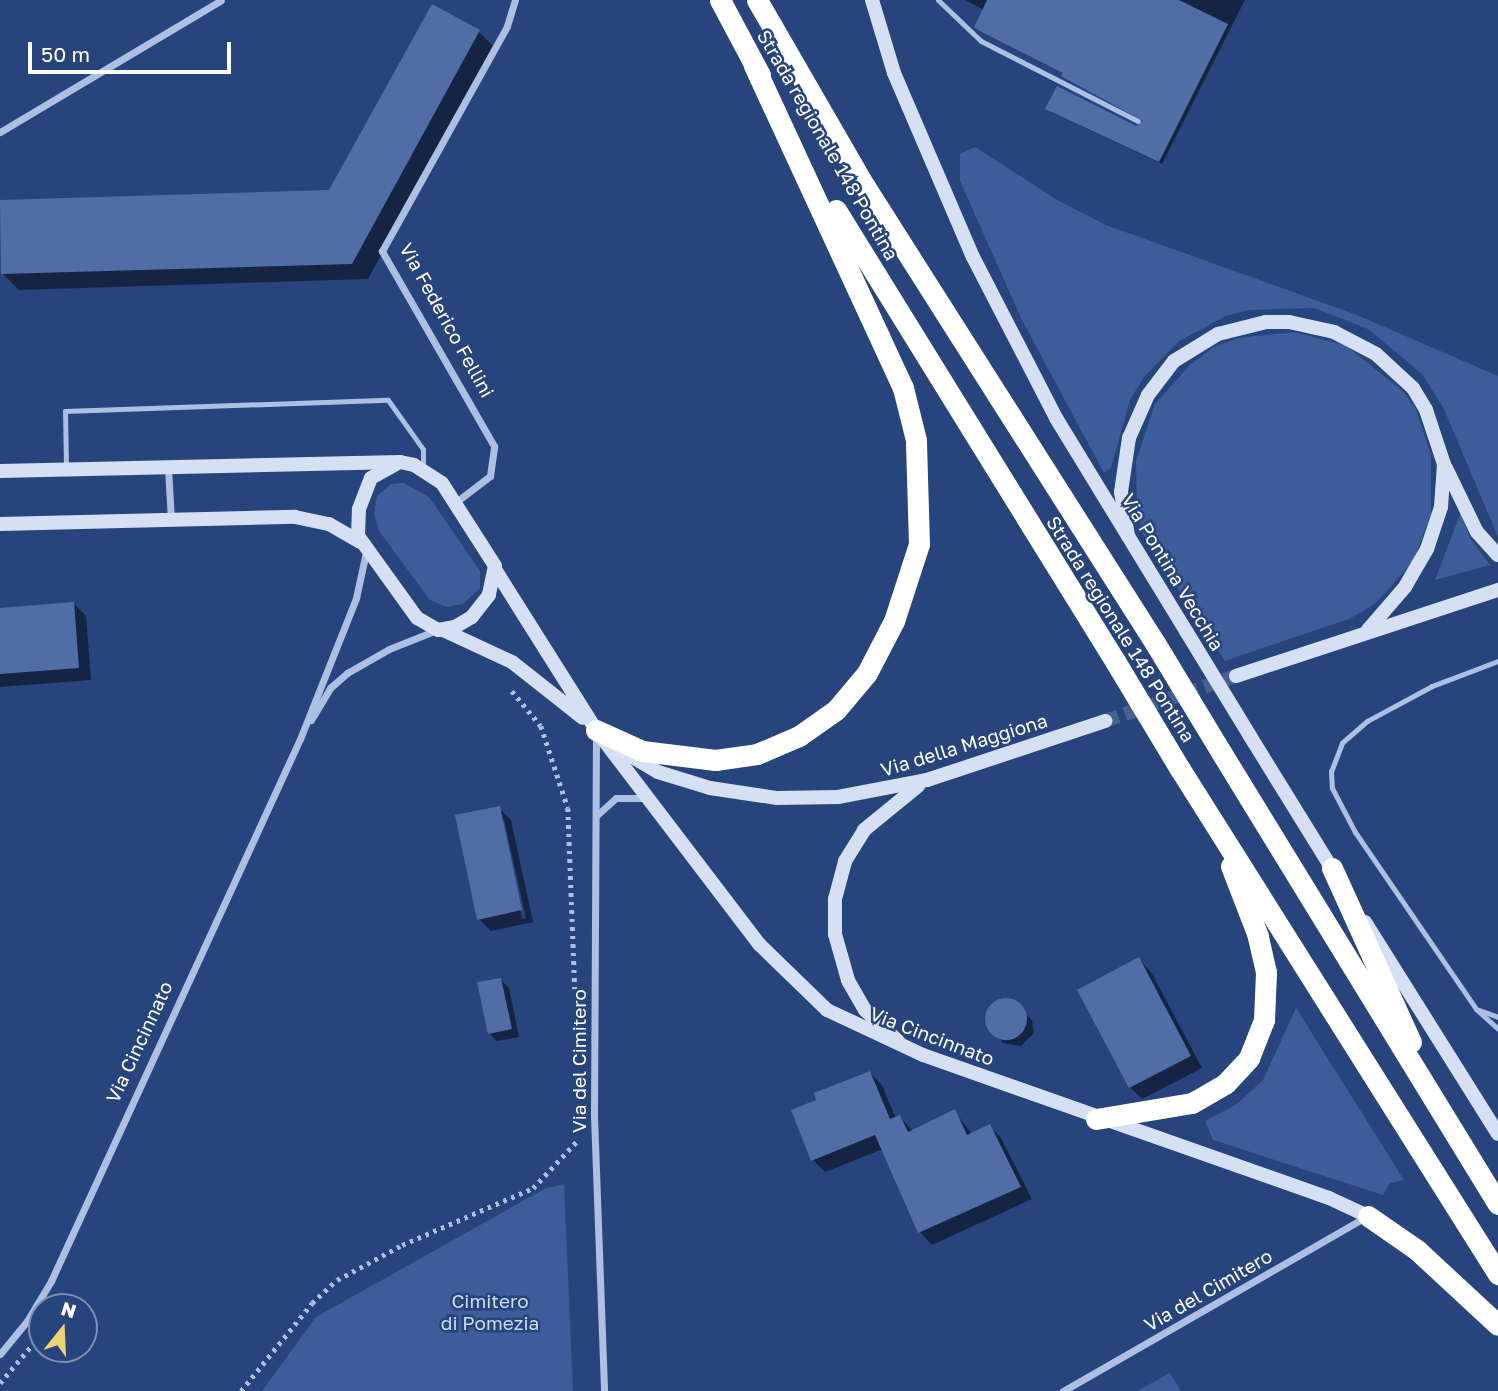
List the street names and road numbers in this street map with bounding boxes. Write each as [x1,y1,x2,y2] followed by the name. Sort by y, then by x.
[753,26,903,264] street label: Strada regionale 148 Pontina
[395,239,499,401] street label: Via Federico Fellini
[1117,489,1229,655] street label: Via Pontina Vecchia
[1042,512,1200,746] street label: Strada regionale 148 Pontina
[878,709,1050,781] street label: Via della Maggiona
[101,978,177,1106] street label: Via Cincinnato
[568,989,590,1133] street label: Via del Cimitero
[867,1002,997,1070] street label: Via Cincinnato
[1140,1244,1276,1336] street label: Via del Cimitero

